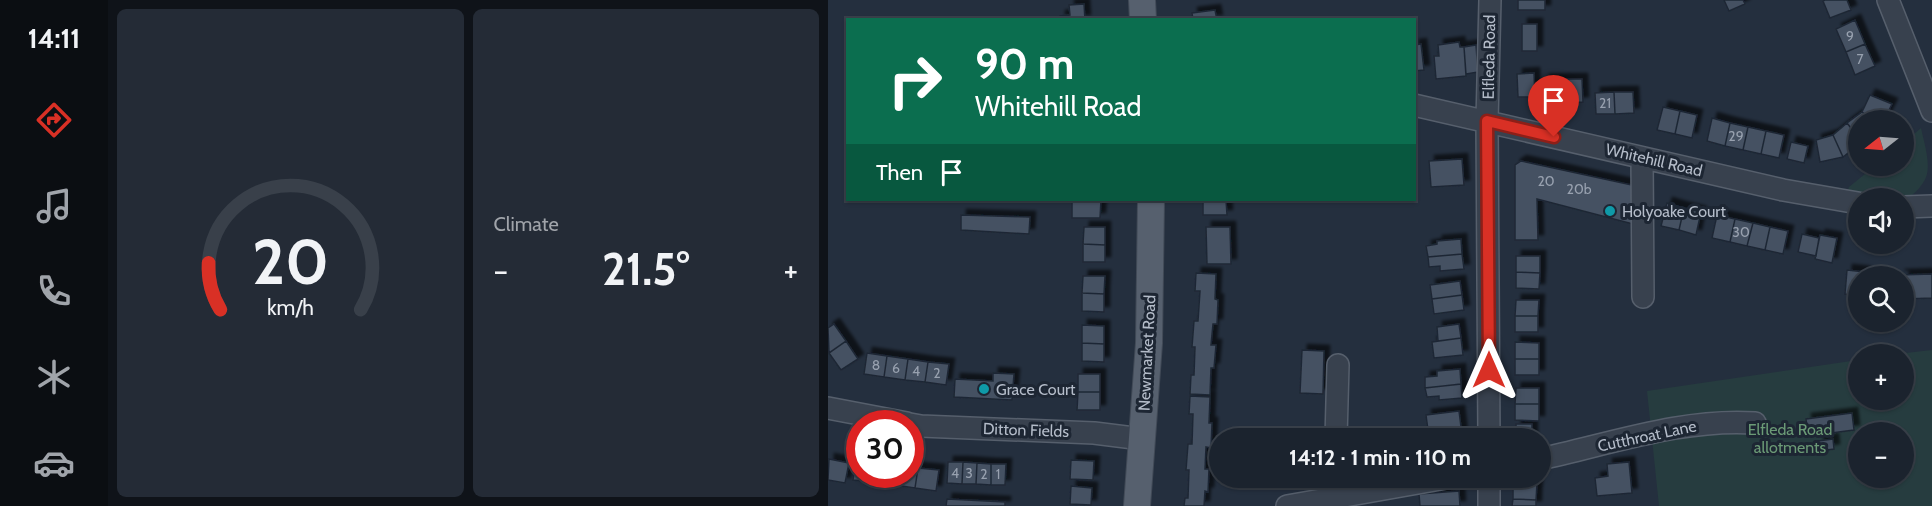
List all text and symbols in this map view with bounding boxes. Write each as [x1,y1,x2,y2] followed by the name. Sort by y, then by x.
[1479,14,1499,100] street label: Elfleda Road
[28,22,80,55] text: 14:11
[1846,27,1854,45] house number: 9
[975,38,1074,90] text: 90 m
[876,42,954,120] icon: right
[1856,50,1864,68] house number: 7
[1528,75,1579,137] pin
[1537,84,1570,117] icon: arrive
[975,90,1141,123] text: Whitehill Road
[1599,94,1611,112] house number: 21
[33,99,75,141] icon: directions
[1848,110,1914,176] north arrow
[1848,110,1914,488] map controls
[1728,127,1744,145] house number: 29
[1604,140,1704,180] street label: Whitehill Road
[935,156,968,189] icon: arrive
[876,159,923,186] text: Then
[1537,172,1555,190] house number: 20
[1567,180,1592,198] house number: 20b
[33,185,75,227] icon: music
[1848,188,1914,254] button: sound
[1622,202,1726,221] place label: Holyoake Court
[1603,204,1617,218] marker: Holyoake Court
[494,212,559,236] text: Climate
[1732,223,1750,241] house number: 30
[252,224,329,300] text: 20
[602,242,690,296] text: 21.5°
[494,250,508,290] text: −
[783,250,798,290] text: +
[1848,266,1914,332] button: search
[33,270,75,312] icon: phone
[267,294,314,320] text: km/h
[1134,294,1160,412] street label: Newmarket Road
[1457,338,1521,402] position arrow
[1848,344,1914,410] button: +
[33,356,75,398] icon: climate
[872,356,880,374] house number: 8
[892,359,900,377] house number: 6
[912,362,920,380] house number: 4
[933,364,941,382] house number: 2
[996,380,1076,399] place label: Grace Court
[977,382,991,396] marker: Grace Court
[846,410,924,488] speed limit sign: 30
[1596,416,1698,456] street label: Cutthroat Lane
[983,419,1070,441] street label: Ditton Fields
[1748,420,1832,457] park label: Elfleda Road allotments
[1848,422,1914,488] button: −
[33,442,75,484] icon: car
[1289,444,1471,471] text: 14:12 · 1 min · 110 m
[951,464,959,482] house number: 4
[965,464,973,482] house number: 3
[980,465,988,483] house number: 2
[996,465,1000,483] house number: 1

